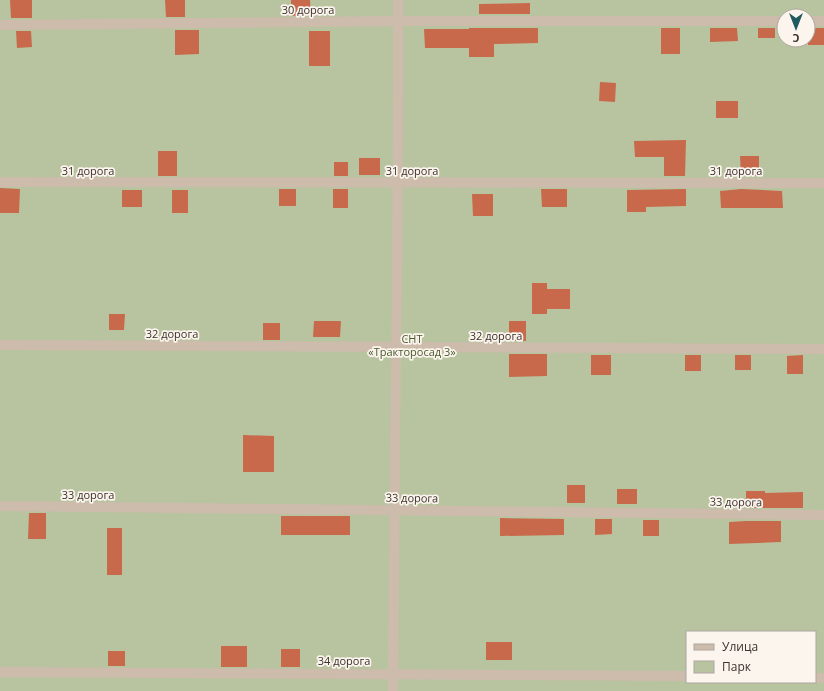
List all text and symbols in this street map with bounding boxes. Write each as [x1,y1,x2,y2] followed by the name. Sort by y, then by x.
[282,2,334,17] street label: 30 дорога
[776,8,816,48] north arrow
[792,31,800,46] text: С
[62,163,114,178] street label: 31 дорога
[386,163,438,178] street label: 31 дорога
[710,163,762,178] street label: 31 дорога
[146,326,198,341] street label: 32 дорога
[470,328,522,343] street label: 32 дорога
[368,331,456,359] park label: СНТ «Тракторосад 3»
[62,487,114,502] street label: 33 дорога
[386,490,438,505] street label: 33 дорога
[710,494,762,509] street label: 33 дорога
[686,631,816,683] legend
[722,638,758,655] text: Улица
[318,653,370,668] street label: 34 дорога
[722,658,752,675] text: Парк

